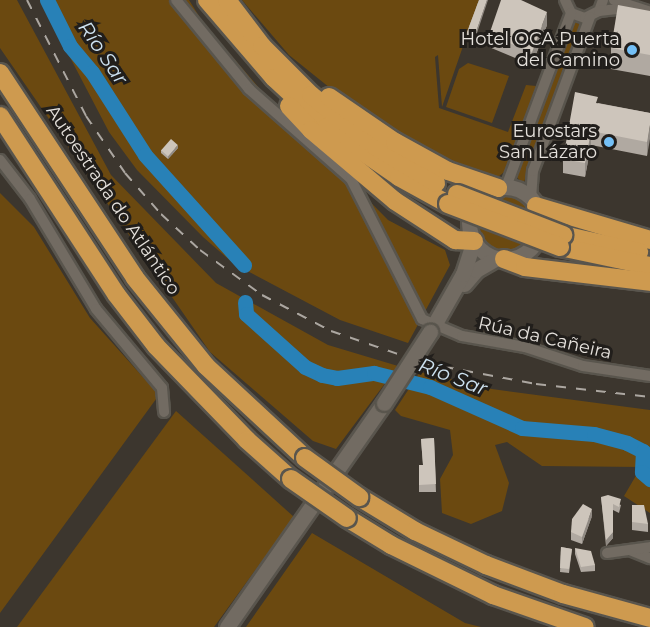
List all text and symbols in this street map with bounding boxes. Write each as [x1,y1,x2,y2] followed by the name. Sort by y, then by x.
[73,17,133,89] water label: Río Sar
[461,29,620,72] place label: Hotel OCA Puerta del Camino
[625,43,639,57] marker: Hotel OCA Puerta del Camino
[41,101,185,299] street label: Autoestrada do Atlántico
[499,121,597,164] place label: Eurostars San Lázaro
[602,135,616,149] marker: Eurostars San Lázaro
[476,312,614,364] street label: Rúa da Cañeira
[415,353,491,401] water label: Río Sar

